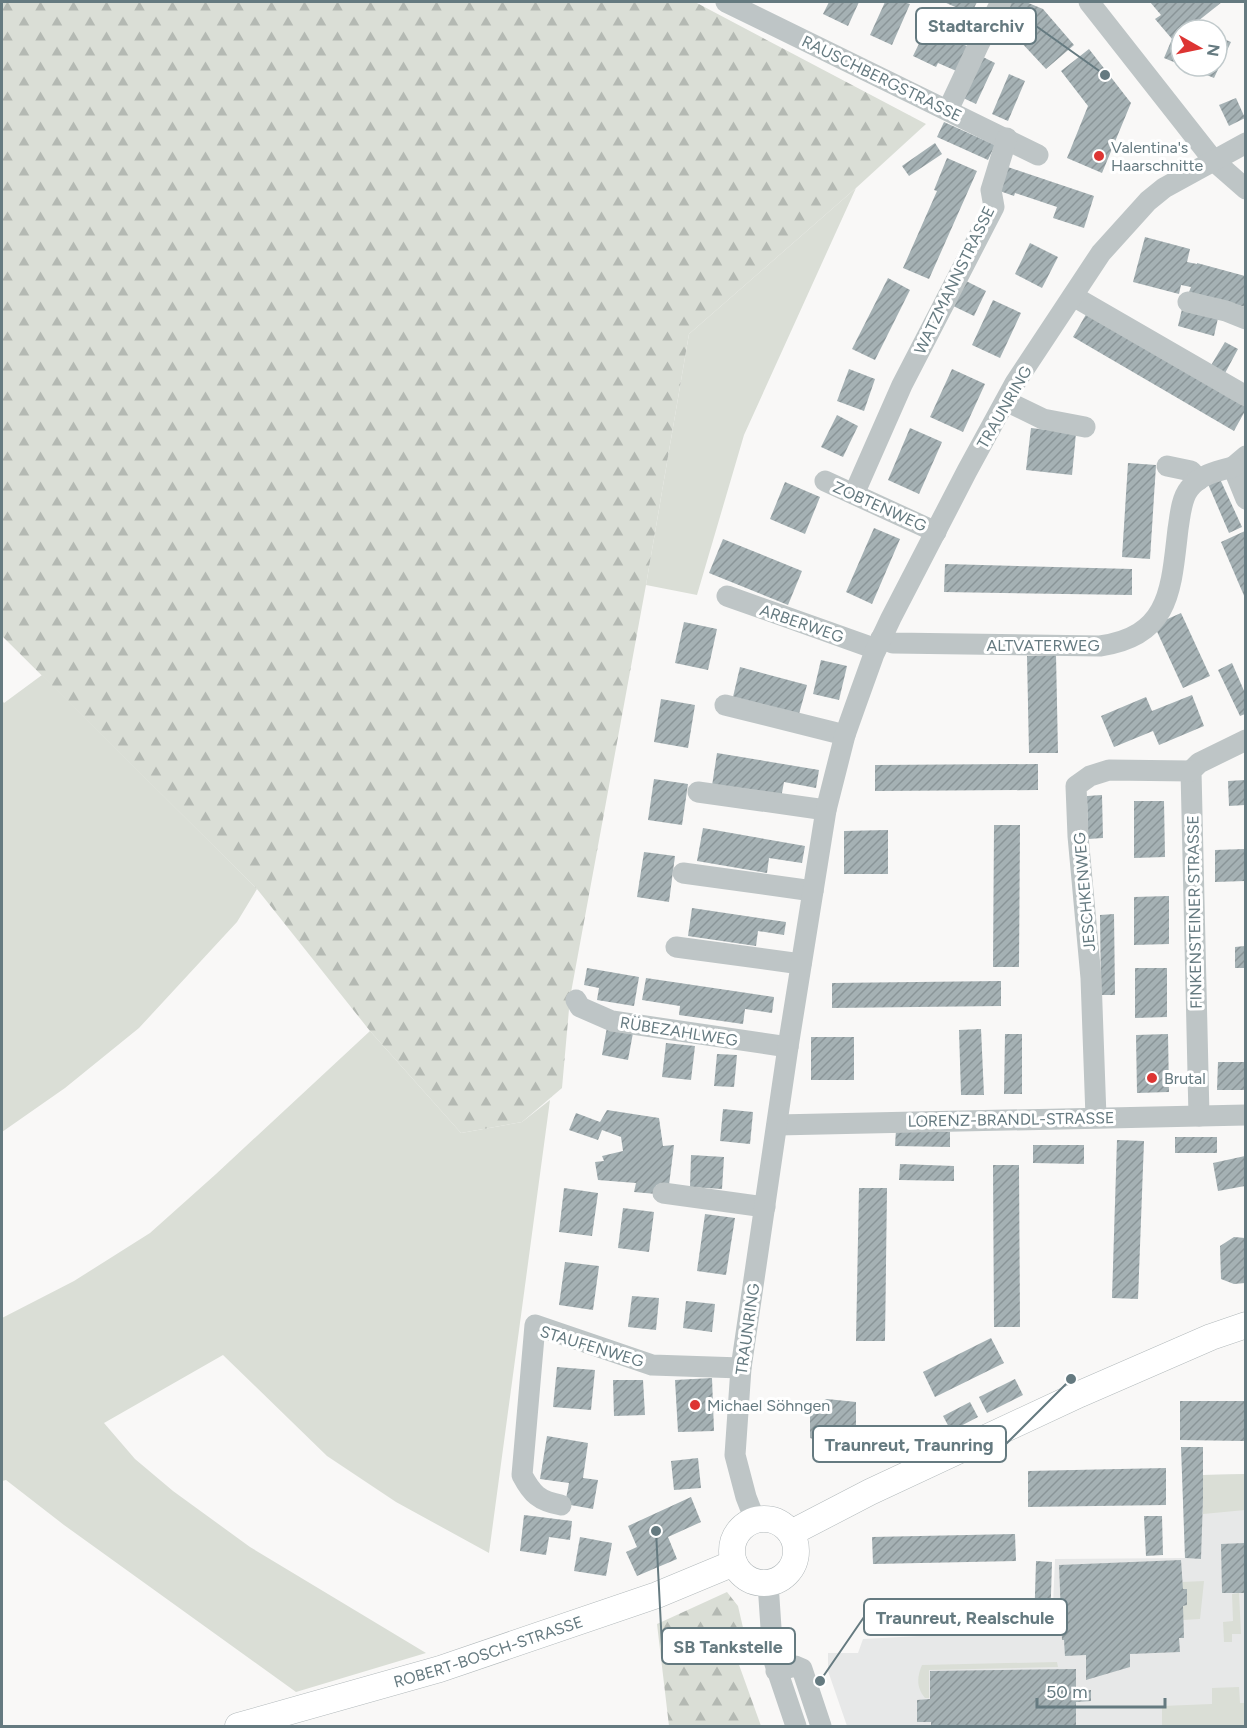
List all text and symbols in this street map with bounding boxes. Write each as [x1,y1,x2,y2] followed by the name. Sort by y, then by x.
[916,8,1036,44] callout: Stadtarchiv
[928,15,1024,37] text: Stadtarchiv
[1169,18,1229,78] north arrow
[799,31,965,125] street label: RAUSCHBERGSTRASSE
[1203,43,1224,58] text: N
[1111,138,1203,175] place label: Valentina's Haarschnitte
[1092,149,1106,163] marker: Valentina's Haarschnitte
[910,203,999,357] street label: WATZMANNSTRASSE
[973,363,1036,452] street label: TRAUNRING
[830,477,929,536] street label: ZOBTENWEG
[758,600,846,647] street label: ARBERWEG
[986,636,1100,655] street label: ALTVATERWEG
[1183,815,1206,1009] street label: FINKENSTEINER STRASSE
[1070,832,1099,952] street label: JESCHKENWEG
[619,1013,739,1050] street label: RÜBEZAHLWEG
[1164,1069,1206,1088] place label: Brutal
[1145,1071,1159,1085] marker: Brutal
[907,1108,1115,1131] street label: LORENZ-BRANDL-STRASSE
[732,1282,763,1376] street label: TRAUNRING
[538,1322,646,1371] street label: STAUFENWEG
[707,1396,830,1415] place label: Michael Söhngen
[688,1398,702,1412] marker: Michael Söhngen
[813,1426,1006,1462] callout: Traunreut, Traunring
[824,1434,994,1456] text: Traunreut, Traunring
[864,1599,1067,1635] callout: Traunreut, Realschule
[876,1607,1054,1629] text: Traunreut, Realschule
[391,1612,585,1692] street label: ROBERT-BOSCH-STRASSE
[662,1628,795,1664] callout: SB Tankstelle
[673,1636,783,1658] text: SB Tankstelle
[1037,1671,1164,1709] scale bar
[1046,1681,1088,1703] text: 50 m

